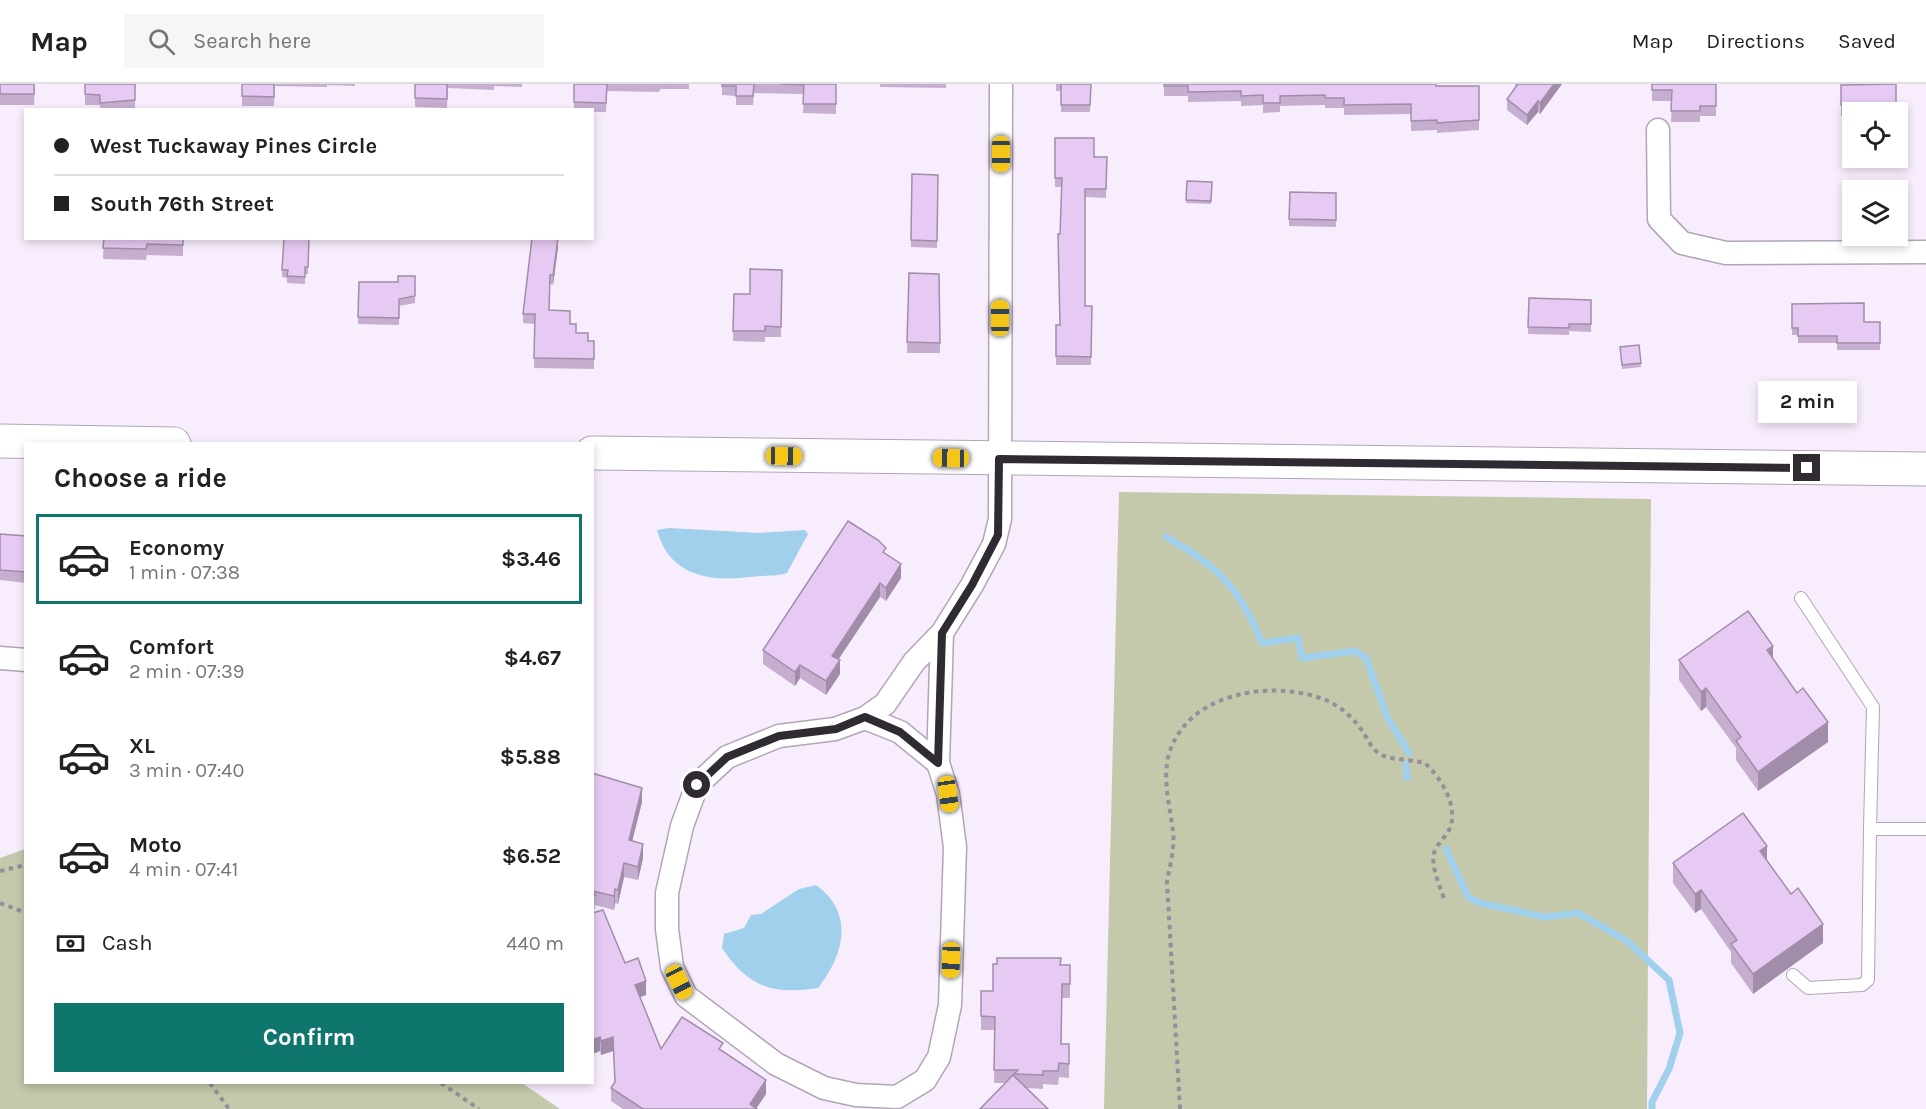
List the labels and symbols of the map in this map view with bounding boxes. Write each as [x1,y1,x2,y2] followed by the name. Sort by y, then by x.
[992,136,1010,172] car
[991,300,1009,336] car
[1758,381,1856,423] callout: 2 min
[766,447,802,465] car
[933,449,969,467] car
[1793,454,1820,481] route end
[683,771,710,798] route start
[937,775,959,813] car
[941,942,961,978] car
[663,962,695,1002] car

